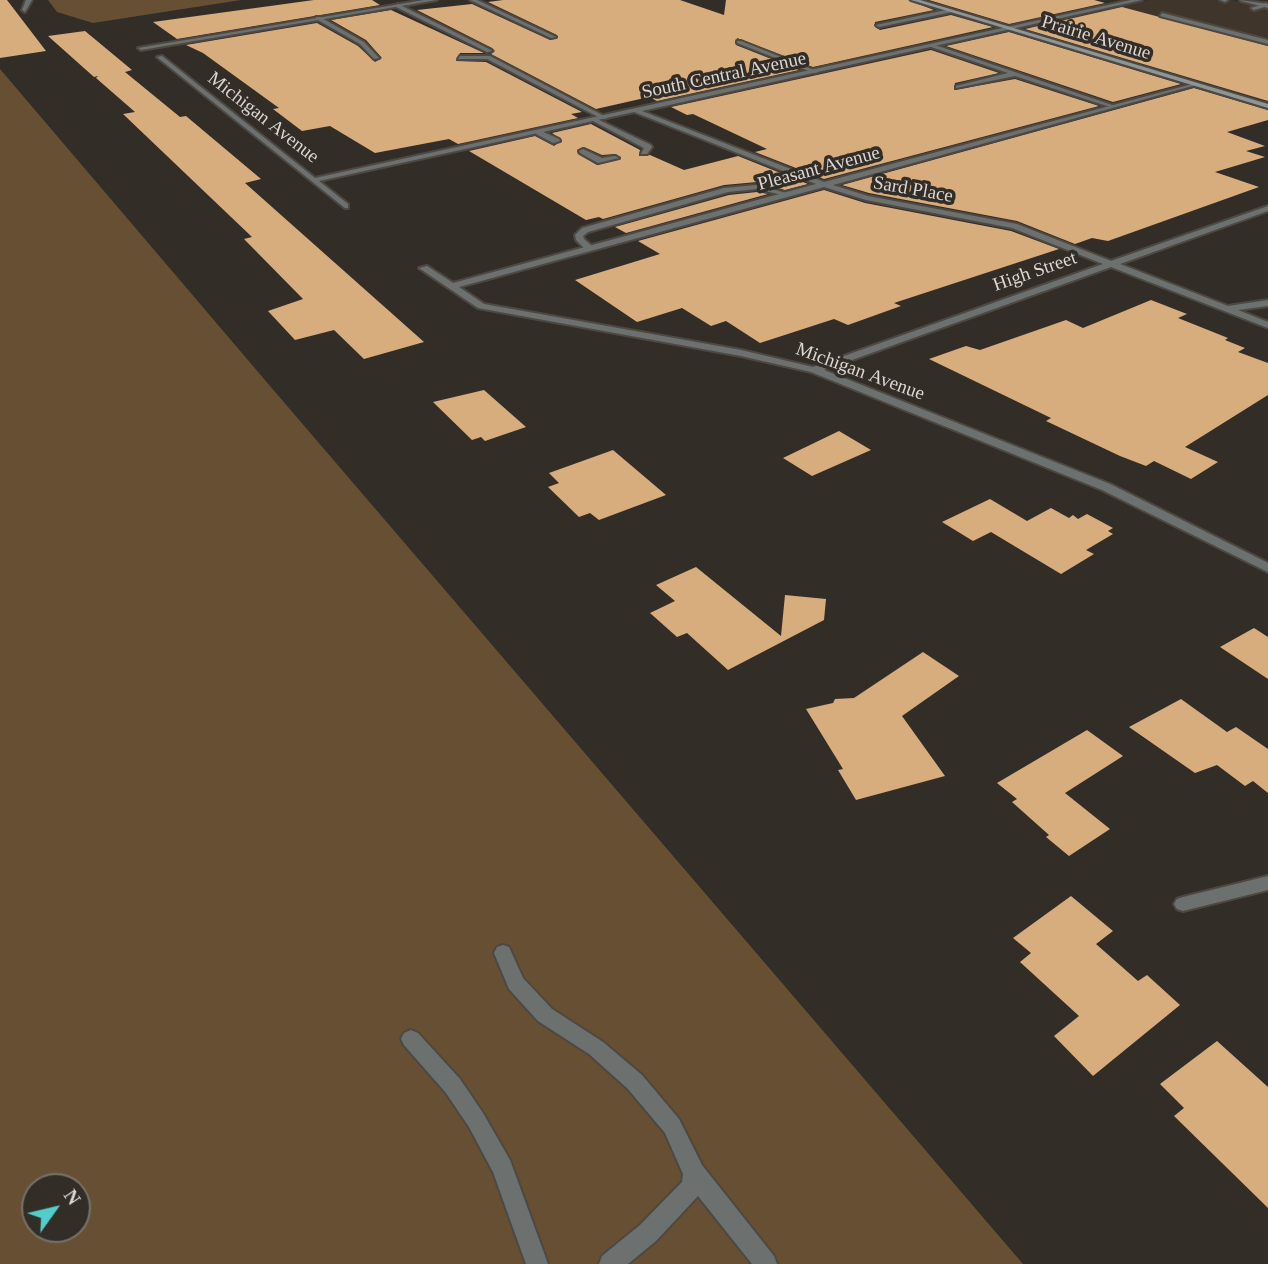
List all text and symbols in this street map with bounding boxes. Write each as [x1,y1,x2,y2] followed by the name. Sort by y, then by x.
[1039,11,1153,65] street label: Prairie Avenue
[640,47,808,105] street label: South Central Avenue
[203,67,323,169] street label: Michigan Avenue
[755,142,883,196] street label: Pleasant Avenue
[871,172,955,208] street label: Sard Place
[990,247,1080,297] street label: High Street
[793,338,927,406] street label: Michigan Avenue
[21,1173,91,1243] north arrow
[60,1186,85,1209] text: N

